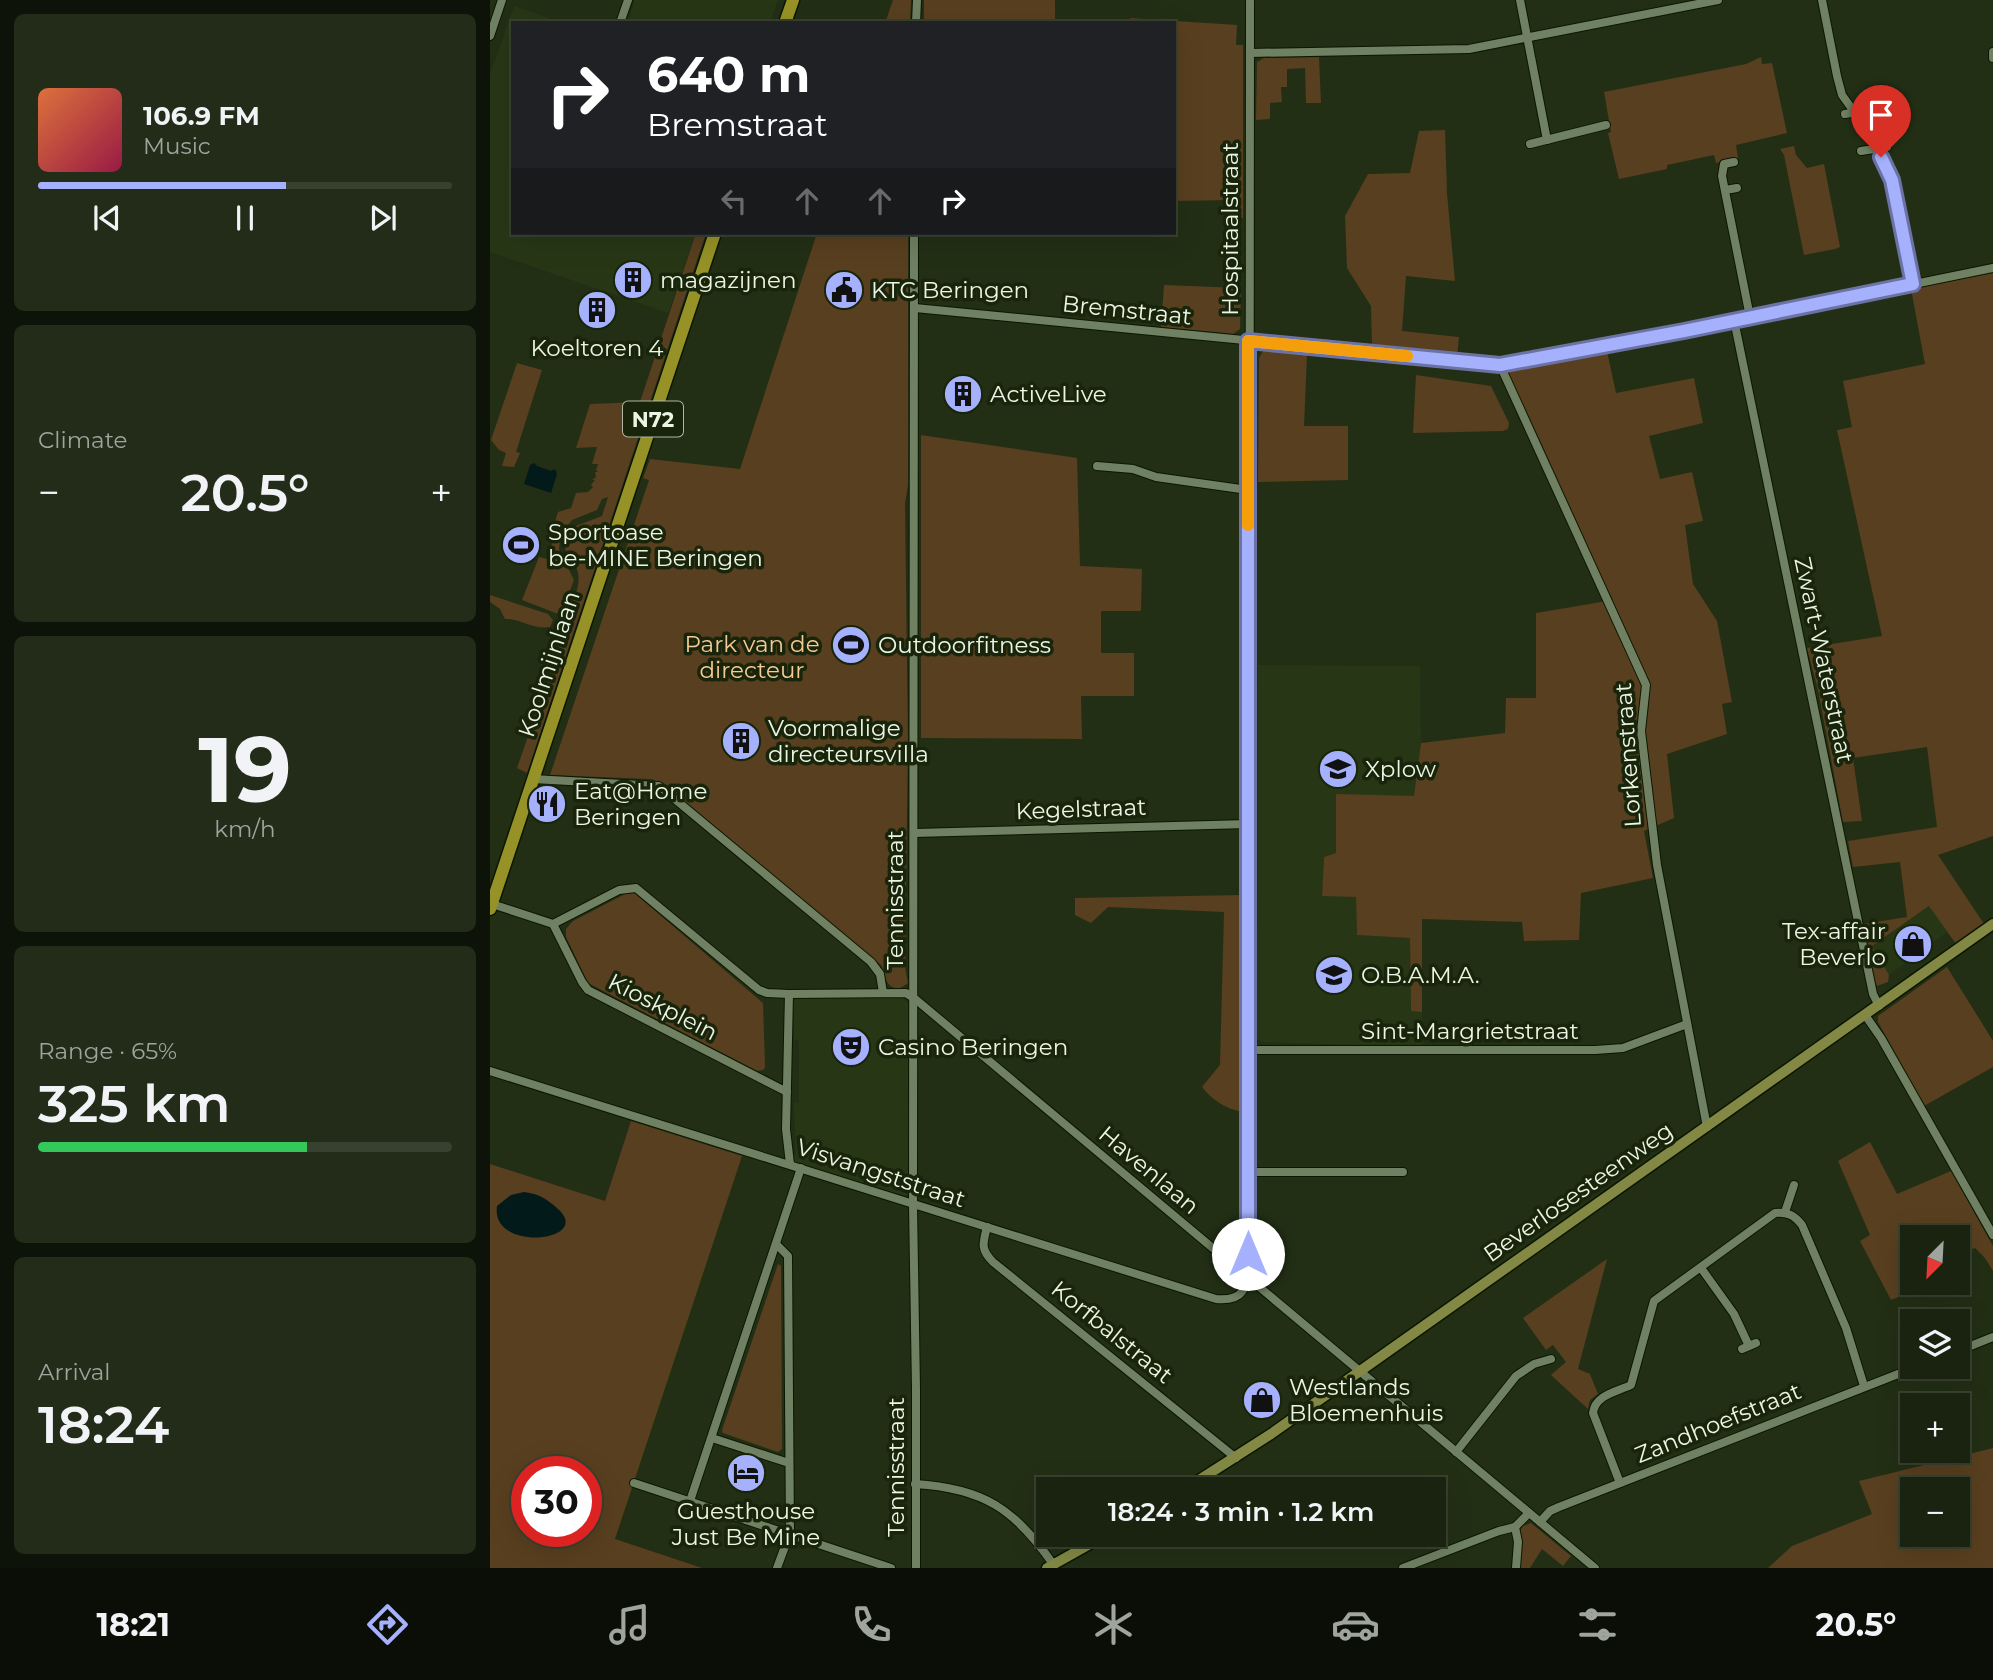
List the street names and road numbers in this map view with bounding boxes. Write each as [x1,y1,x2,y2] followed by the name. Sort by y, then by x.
[1216,142,1244,316] street label: Hospitaalstraat
[1061,289,1193,331] street label: Bremstraat
[623,402,683,436] road number: N72
[1788,554,1860,766] street label: Zwart-Waterstraat
[512,587,586,741] street label: Koolmijnlaan
[1609,682,1647,828] street label: Lorkenstraat
[1015,793,1147,825] street label: Kegelstraat
[881,830,909,970] street label: Tennisstraat
[604,967,722,1047] street label: Kioskplein
[1361,1017,1579,1045] street label: Sint-Margrietstraat
[1478,1116,1678,1268] street label: Beverlosesteenweg
[1093,1120,1205,1220] street label: Havenlaan
[793,1133,969,1213] street label: Visvangststraat
[1046,1275,1178,1389] street label: Korfbalstraat
[1631,1377,1805,1469] street label: Zandhoefstraat
[882,1397,910,1537] street label: Tennisstraat

